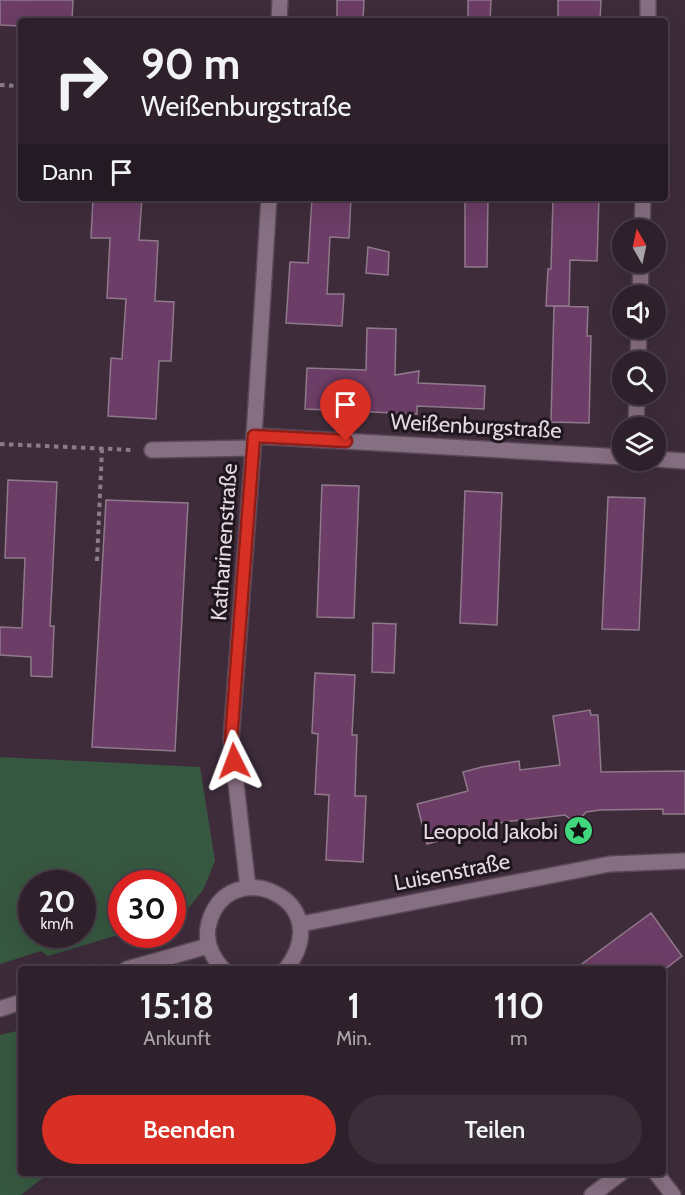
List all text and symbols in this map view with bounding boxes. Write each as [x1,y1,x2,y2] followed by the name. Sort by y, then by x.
[141,38,240,90] text: 90 m
[42,42,120,120] icon: right
[141,90,351,123] text: Weißenburgstraße
[105,156,138,189] icon: arrive
[42,159,93,186] text: Dann
[612,219,666,273] north arrow
[612,219,666,471] map controls
[612,285,666,339] button: sound
[612,351,666,405] button: search
[320,379,371,441] pin
[329,388,362,421] icon: arrive
[390,408,562,444] street label: Weißenburgstraße
[612,417,666,471] button: layers
[205,462,243,622] street label: Katharinenstraße
[202,729,266,793] position arrow
[563,815,595,847] place icon: Leopold Jakobi
[423,818,558,845] place label: Leopold Jakobi
[392,848,512,896] street label: Luisenstraße
[108,870,186,948] speed limit sign: 30
[38,883,76,920] text: 20
[41,915,73,933] text: km/h
[140,983,214,1027] text: 15:18
[347,983,360,1027] text: 1
[493,983,544,1027] text: 110
[143,1026,211,1050] text: Ankunft
[336,1026,372,1050] text: Min.
[510,1026,528,1050] text: m
[42,1095,336,1164] button: Beenden
[348,1095,642,1164] button: Teilen

